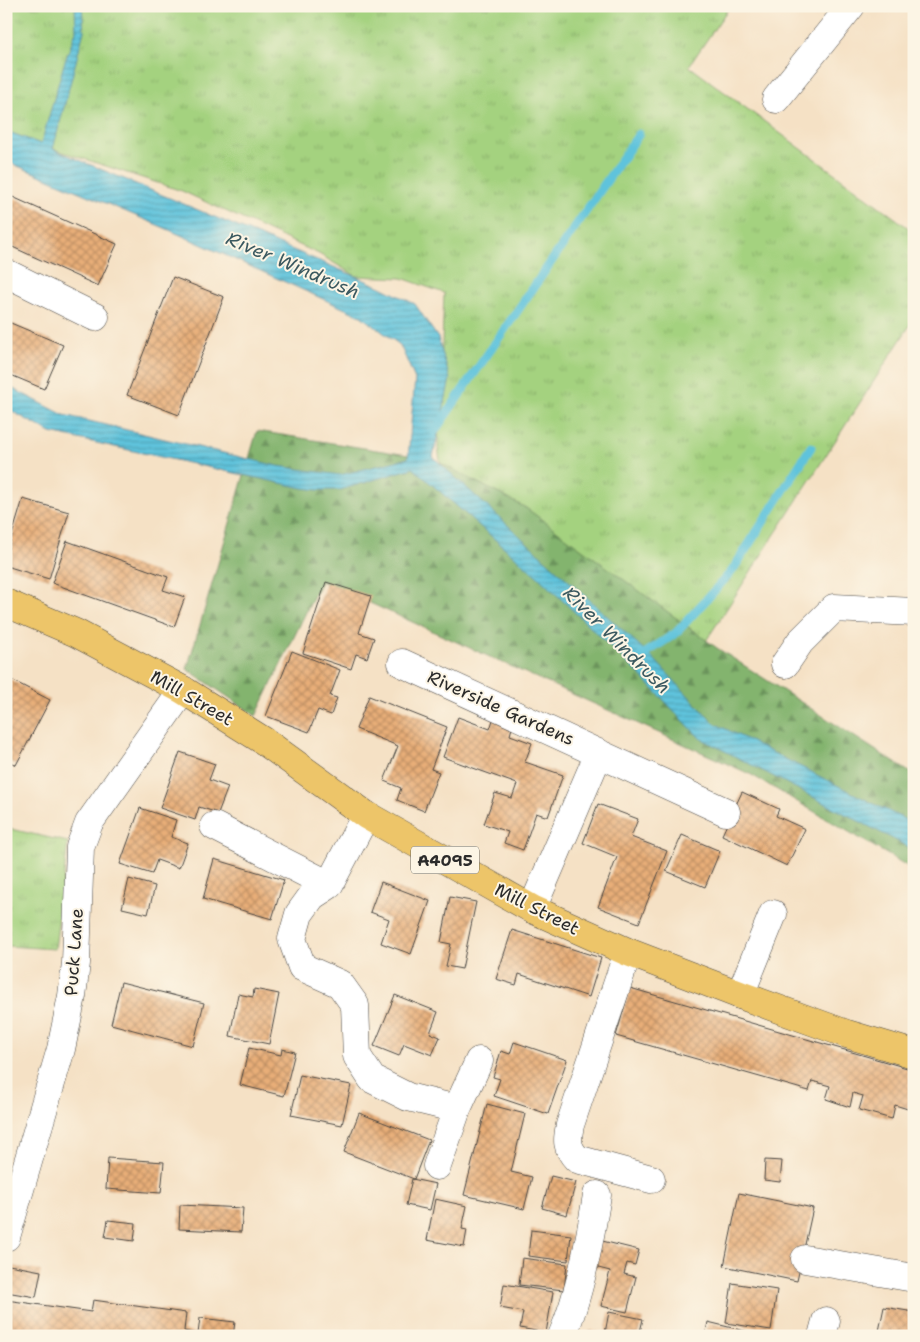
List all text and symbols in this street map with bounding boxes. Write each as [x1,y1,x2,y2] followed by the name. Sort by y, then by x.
[223,226,363,304] water label: River Windrush
[558,581,676,699] water label: River Windrush
[146,665,238,731] street label: Mill Street
[424,665,578,751] street label: Riverside Gardens
[411,846,479,874] road number: A4095
[491,877,584,941] street label: Mill Street
[59,907,89,997] street label: Puck Lane

